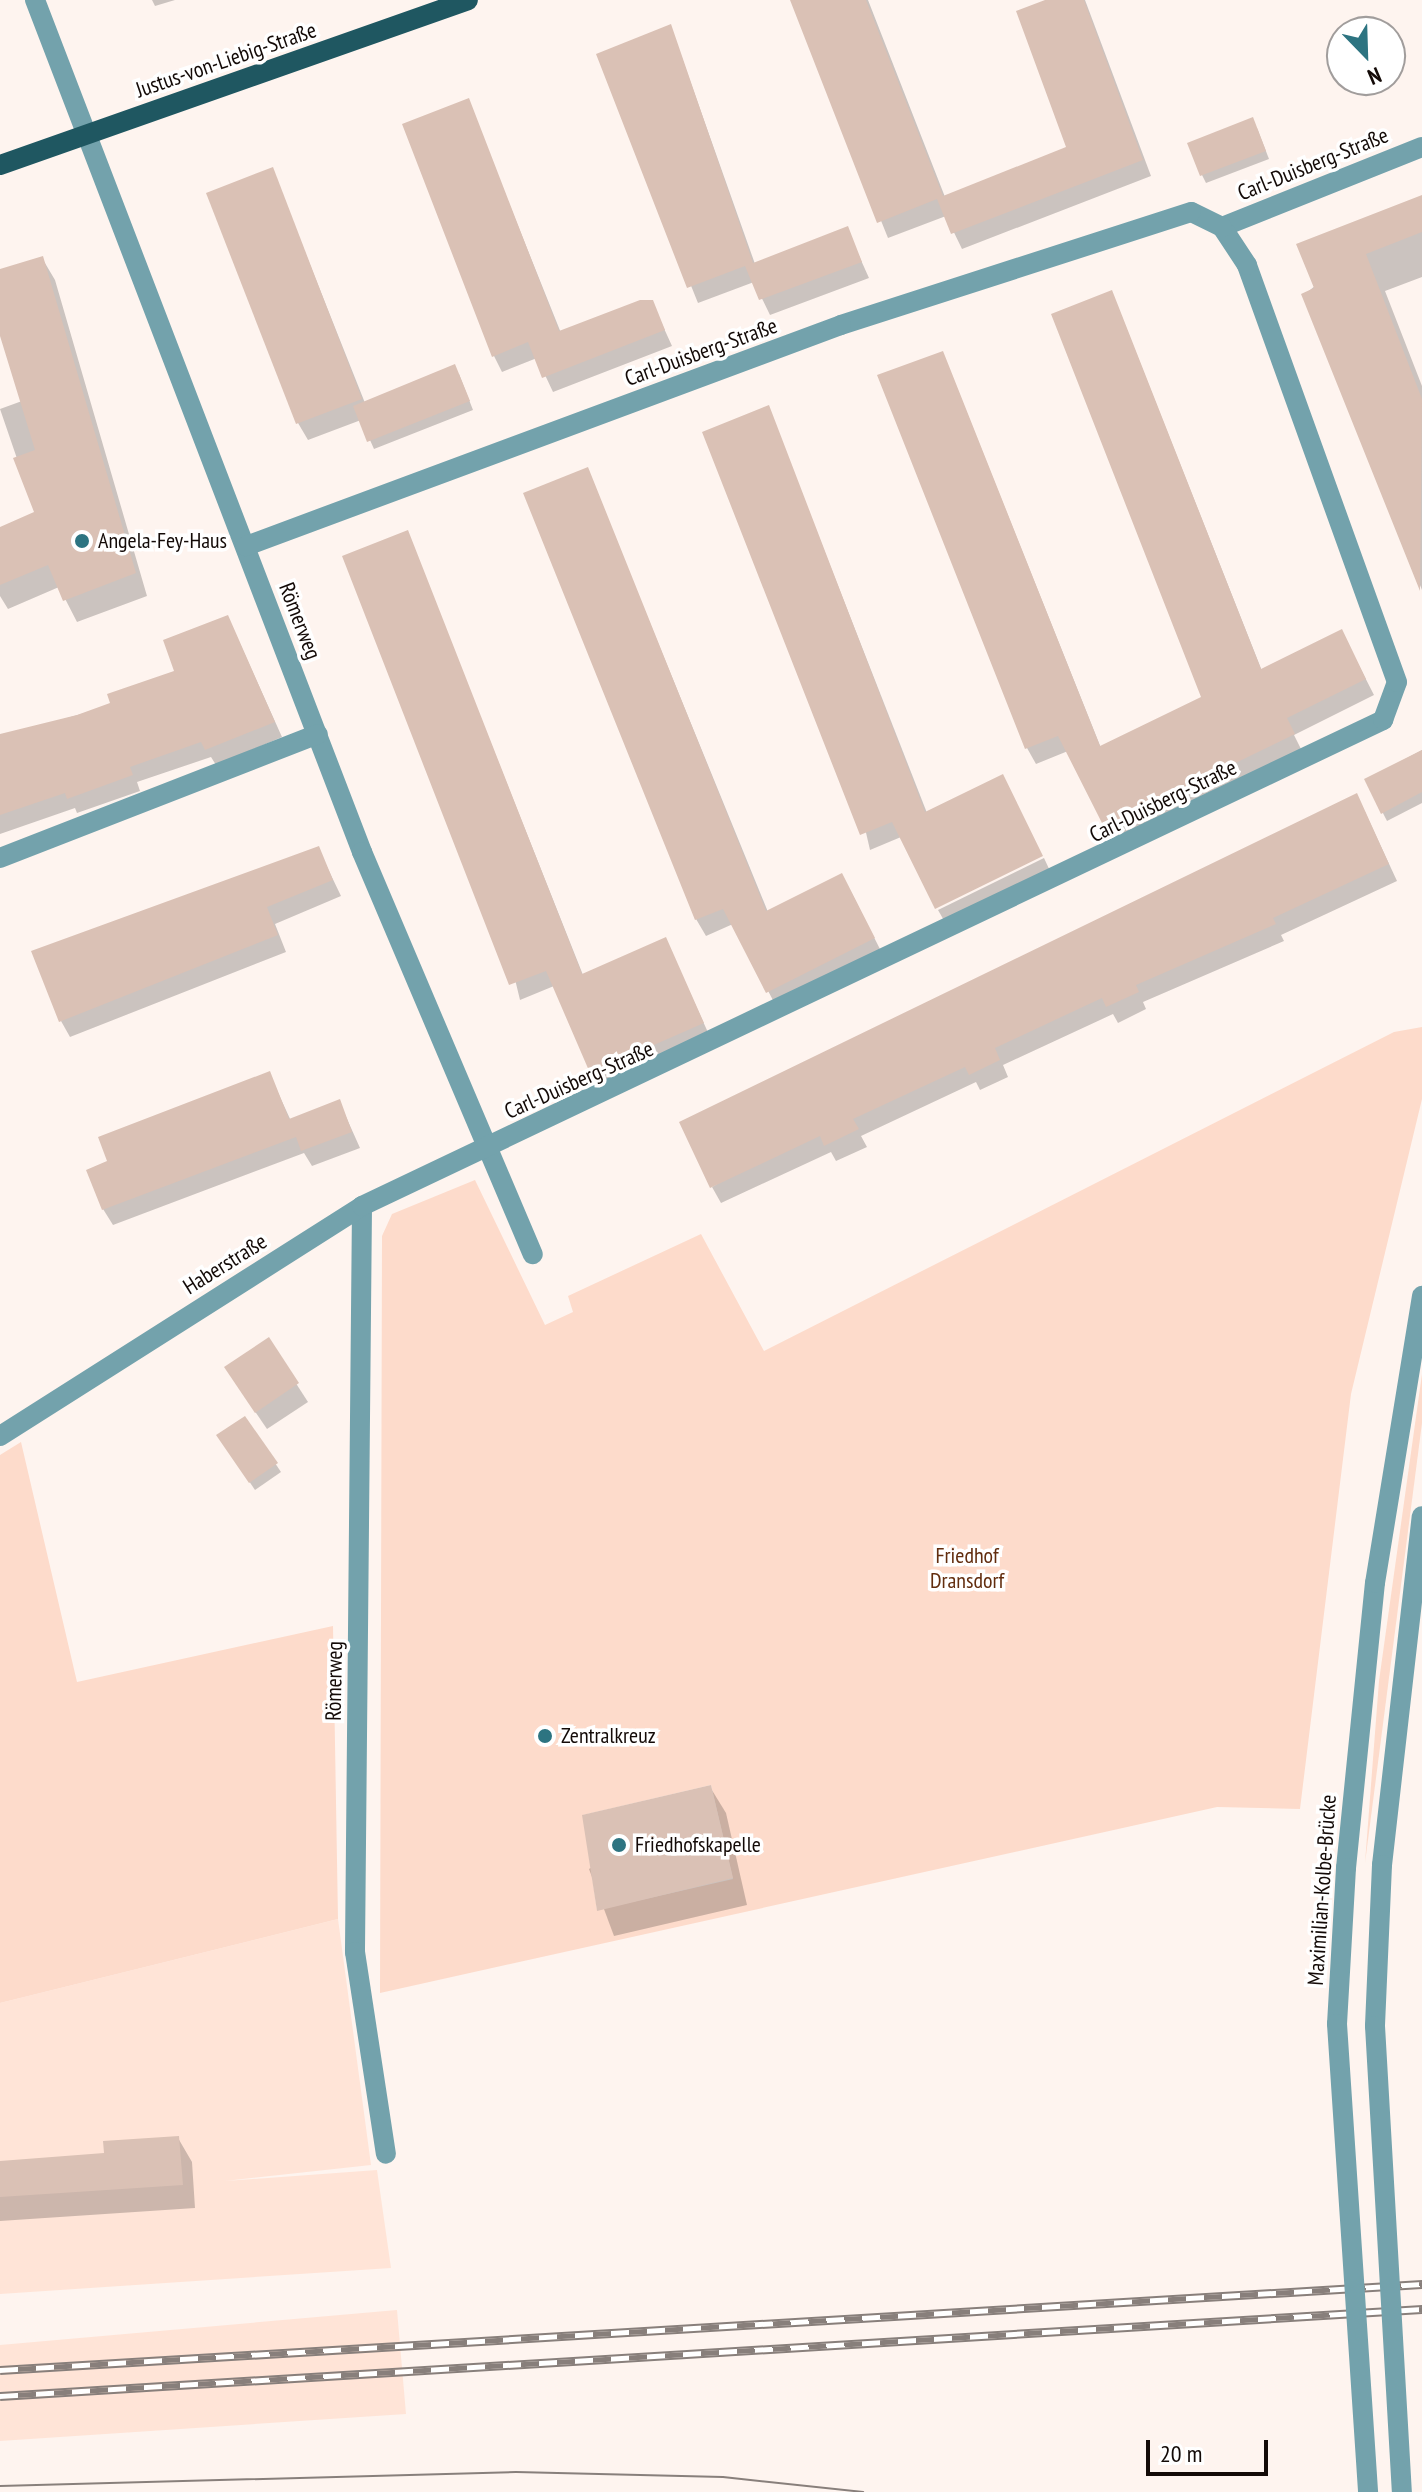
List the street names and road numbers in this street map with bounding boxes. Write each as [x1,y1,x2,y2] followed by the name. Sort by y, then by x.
[132,17,320,103] street label: Justus-von-Liebig-Straße
[1234,122,1392,206] street label: Carl-Duisberg-Straße
[621,312,781,392] street label: Carl-Duisberg-Straße
[273,579,327,663] street label: Römerweg
[1085,754,1241,848] street label: Carl-Duisberg-Straße
[500,1035,658,1125] street label: Carl-Duisberg-Straße
[178,1228,272,1300] street label: Haberstraße
[320,1641,348,1721] street label: Römerweg
[1302,1794,1342,1986] street label: Maximilian-Kolbe-Brücke

